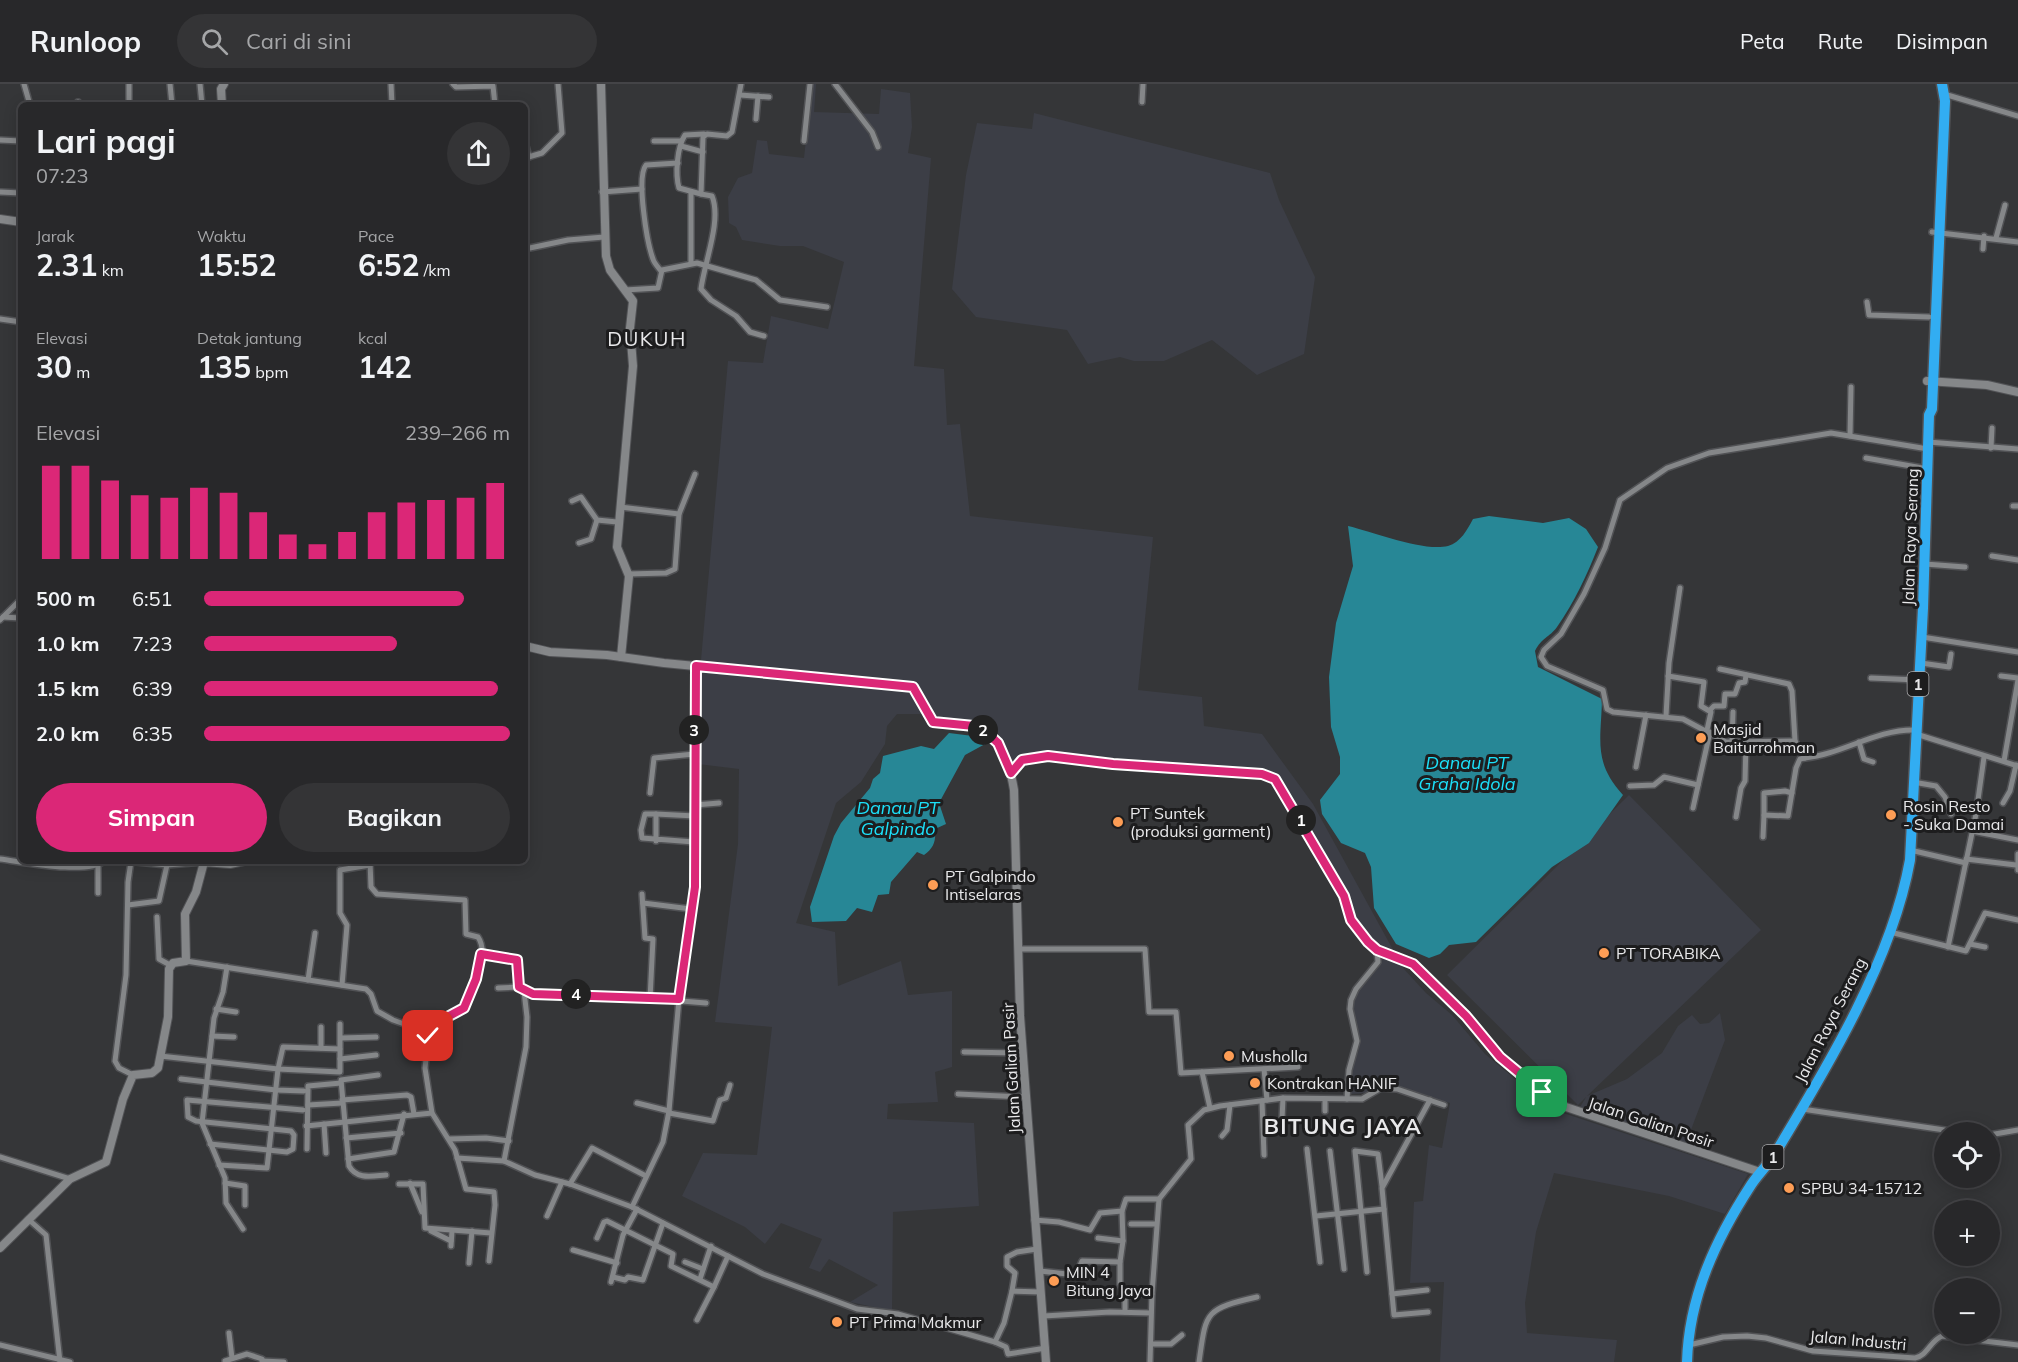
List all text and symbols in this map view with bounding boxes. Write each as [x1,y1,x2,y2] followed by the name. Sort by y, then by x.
[177,14,597,68] search box
[30,24,141,59] text: Runloop
[198,25,231,58] icon: search
[246,27,351,55] text: Cari di sini
[1740,28,1785,54] text: Peta
[1818,28,1863,54] text: Rute
[1896,28,1988,54] text: Disimpan
[36,120,176,161] text: Lari pagi
[447,122,510,185] button: share
[36,163,89,188] text: 07:23
[36,226,74,246] text: Jarak
[197,226,246,246] text: Waktu
[358,226,394,246] text: Pace
[36,246,97,284] text: 2.31
[197,246,276,284] text: 15:52
[358,246,419,284] text: 6:52
[97,260,124,280] text: km
[419,260,450,280] text: /km
[607,326,687,351] district label: DUKUH
[36,328,88,348] text: Elevasi
[197,328,302,348] text: Detak jantung
[358,328,387,348] text: kcal
[36,348,72,386] text: 30
[197,348,251,386] text: 135
[358,348,412,386] text: 142
[72,362,90,382] text: m
[251,362,288,382] text: bpm
[36,420,100,445] text: Elevasi
[405,420,510,445] text: 239–266 m
[1898,468,1922,606] street label: Jalan Raya Serang
[36,586,95,611] text: 500 m
[132,586,173,611] text: 6:51
[36,631,99,656] text: 1.0 km
[132,631,173,656] text: 7:23
[1908,672,1928,696] road number: 1
[36,676,99,701] text: 1.5 km
[132,676,173,701] text: 6:39
[679,715,709,745] pin: 3
[968,715,998,745] pin: 2
[1713,719,1815,757] place label: Masjid Baiturrohman
[689,720,699,740] text: 3
[978,720,988,740] text: 2
[36,721,99,746] text: 2.0 km
[132,721,173,746] text: 6:35
[1694,731,1708,745] marker: Masjid Baiturrohman
[1418,751,1516,795] water label: Danau PT Graha Idola
[36,783,267,852] button: Simpan
[279,783,510,852] button: Bagikan
[857,796,941,840] water label: Danau PT Galpindo
[1903,796,2004,834] place label: Rosin Resto - Suka Damai
[1130,803,1272,841] place label: PT Suntek (produksi garment)
[1286,805,1316,835] pin: 1
[1884,808,1898,822] marker: Rosin Resto - Suka Damai
[1296,810,1306,830] text: 1
[1111,815,1125,829] marker: PT Suntek (produksi garment)
[945,866,1036,904] place label: PT Galpindo Intiselaras
[926,878,940,892] marker: PT Galpindo Intiselaras
[1616,943,1721,963] place label: PT TORABIKA
[1597,946,1611,960] marker: PT TORABIKA
[1790,954,1870,1086] street label: Jalan Raya Serang
[561,979,591,1009] pin: 4
[571,984,581,1004] text: 4
[998,1002,1024,1134] street label: Jalan Galian Pasir
[402,1010,453,1061] pin
[411,1019,444,1052] icon: check
[1241,1046,1308,1066] place label: Musholla
[1222,1049,1236,1063] marker: Musholla
[1516,1066,1567,1117] pin
[1267,1073,1397,1093] place label: Kontrakan HANIF
[1525,1075,1558,1108] icon: arrive
[1248,1076,1262,1090] marker: Kontrakan HANIF
[1586,1092,1717,1152] street label: Jalan Galian Pasir
[1264,1112,1422,1140] district label: BITUNG JAYA
[1934,1122,2000,1344] map controls
[1934,1122,2000,1188] button: locate
[1762,1145,1784,1169] road number: 1
[1801,1178,1922,1198] place label: SPBU 34-15712
[1782,1181,1796,1195] marker: SPBU 34-15712
[1934,1200,2000,1266] button: +
[1066,1262,1151,1300] place label: MIN 4 Bitung Jaya
[1047,1274,1061,1288] marker: MIN 4 Bitung Jaya
[1934,1278,2000,1344] button: −
[849,1312,981,1332] place label: PT Prima Makmur
[830,1315,844,1329] marker: PT Prima Makmur
[1809,1326,1907,1354] street label: Jalan Industri

